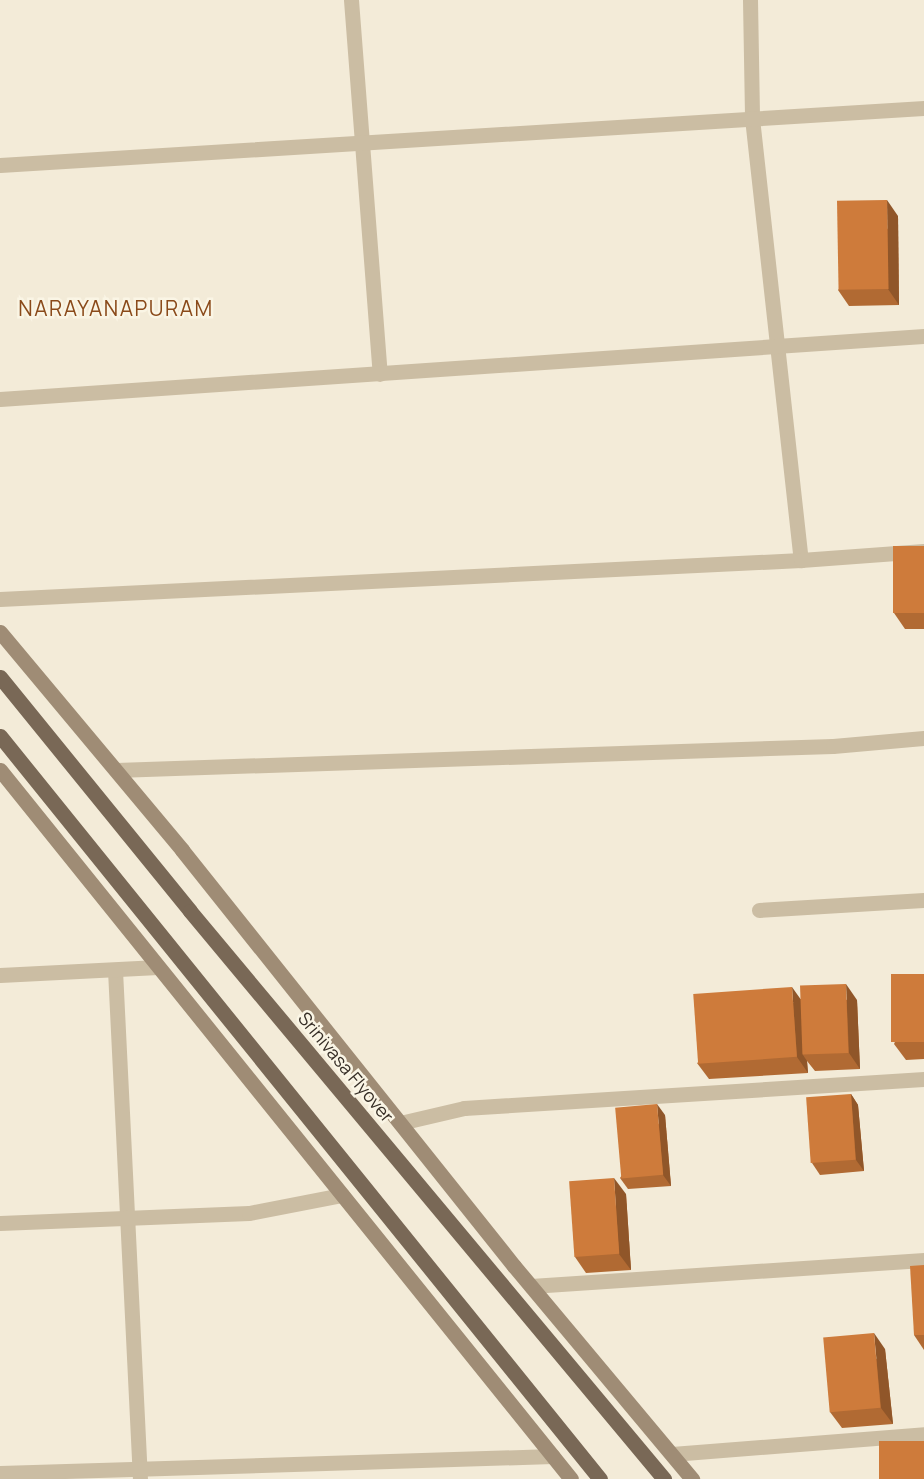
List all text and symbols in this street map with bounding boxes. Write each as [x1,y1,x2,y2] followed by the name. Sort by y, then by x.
[18,295,214,321] district label: NARAYANAPURAM
[294,1008,398,1126] street label: Srinivasa Flyover

